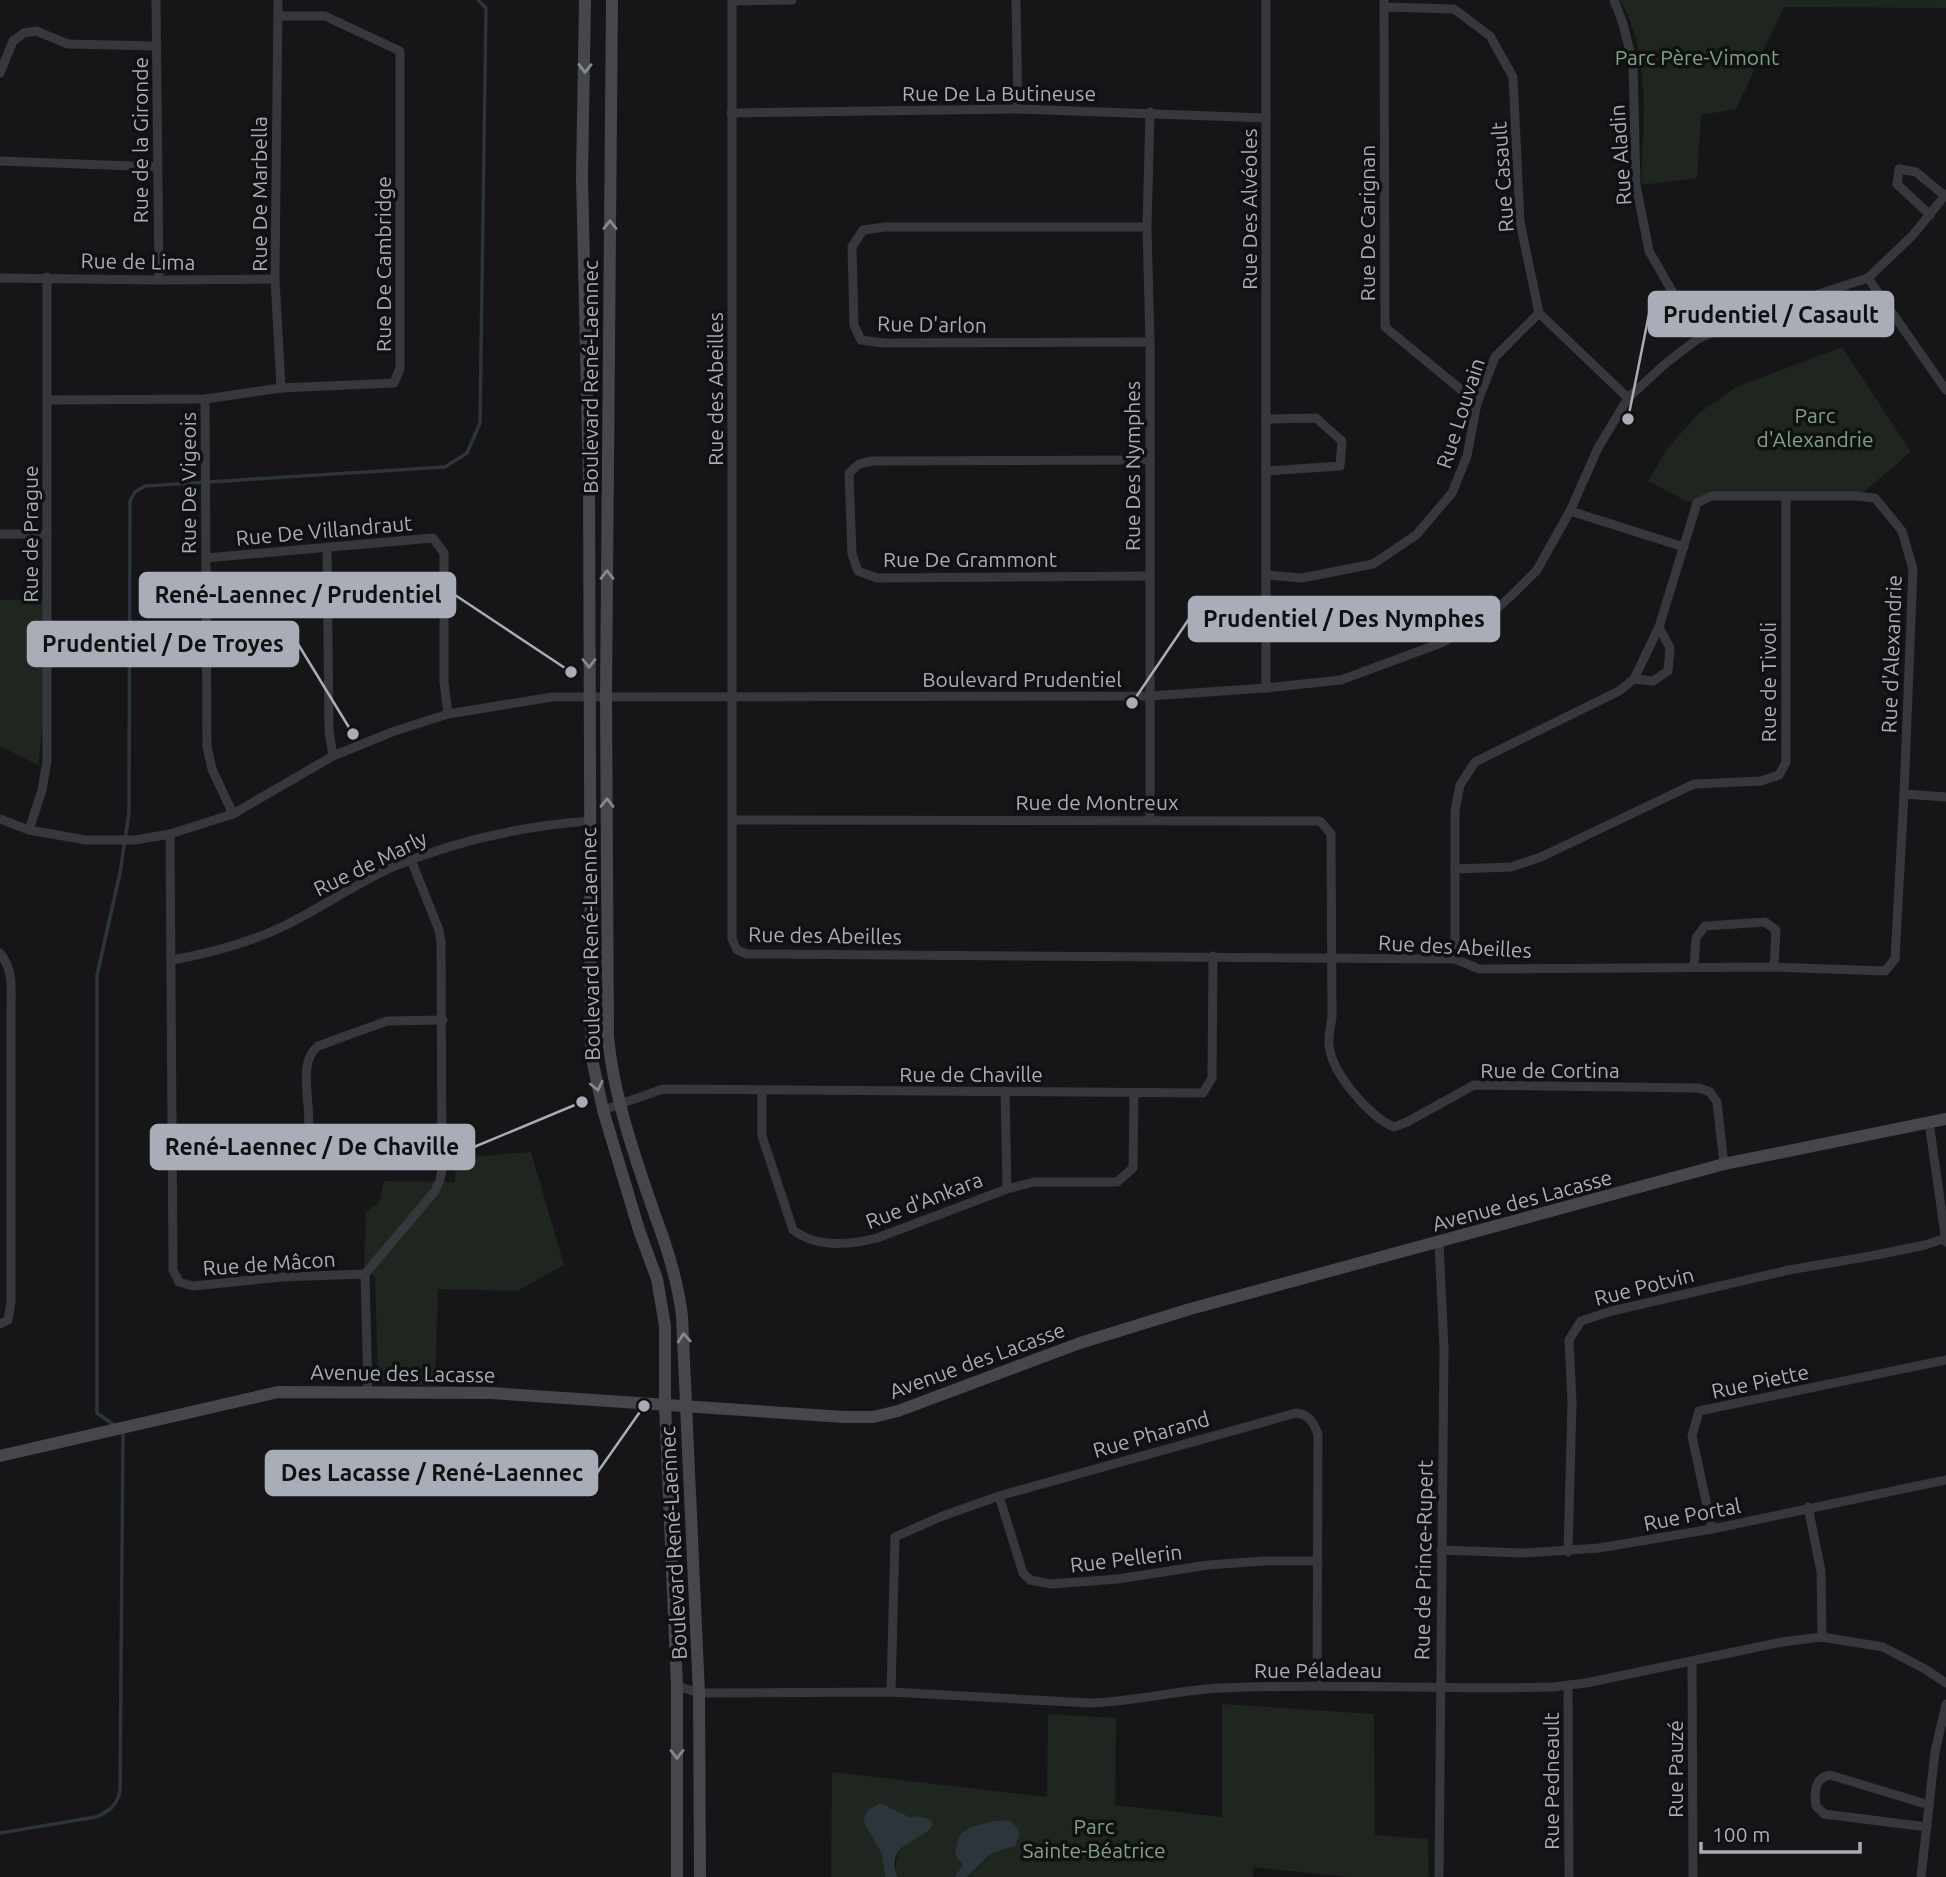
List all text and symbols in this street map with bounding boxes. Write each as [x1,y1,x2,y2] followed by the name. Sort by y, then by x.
[1615,45,1779,69] park label: Parc Père-Vimont
[128,57,152,223] street label: Rue de la Gironde
[577,63,592,74] one-way arrow
[902,81,1096,105] street label: Rue De La Butineuse
[1605,104,1635,206] street label: Rue Aladin
[247,116,271,272] street label: Rue De Marbella
[1486,121,1518,233] street label: Rue Casault
[1237,128,1261,290] street label: Rue Des Alvéoles
[1355,145,1379,301] street label: Rue De Carignan
[371,176,395,352] street label: Rue De Cambridge
[602,219,618,230] one-way arrow
[80,248,196,274] street label: Rue de Lima
[578,260,602,494] street label: Boulevard René-Laennec
[1649,292,1893,336] callout: Prudentiel / Casault
[1663,302,1879,327] text: Prudentiel / Casault
[877,311,987,337] street label: Rue D'arlon
[703,312,727,466] street label: Rue des Abeilles
[1431,355,1489,471] street label: Rue Louvain
[1120,381,1144,551] street label: Rue Des Nymphes
[1757,403,1874,451] park label: Parc d'Alexandrie
[176,412,200,554] street label: Rue De Vigeois
[18,465,42,603] street label: Rue de Prague
[235,510,413,550] street label: Rue De Villandraut
[883,547,1057,571] street label: Rue De Grammont
[599,569,615,580] one-way arrow
[140,573,455,617] callout: René-Laennec / Prudentiel
[1876,574,1906,734] street label: Rue d'Alexandrie
[154,582,442,607] text: René-Laennec / Prudentiel
[1189,597,1499,641] callout: Prudentiel / Des Nymphes
[1203,606,1485,631] text: Prudentiel / Des Nymphes
[28,622,298,666] callout: Prudentiel / De Troyes
[1756,622,1780,742] street label: Rue de Tivoli
[42,631,284,656] text: Prudentiel / De Troyes
[581,658,597,669] one-way arrow
[922,667,1122,691] street label: Boulevard Prudentiel
[1015,790,1179,814] street label: Rue de Montreux
[599,797,615,807] one-way arrow
[310,825,430,901] street label: Rue de Marly
[576,827,604,1061] street label: Boulevard René-Laennec
[748,922,902,948] street label: Rue des Abeilles
[1378,930,1532,962] street label: Rue des Abeilles
[1480,1058,1620,1082] street label: Rue de Cortina
[899,1062,1043,1086] street label: Rue de Chaville
[589,1080,603,1092] one-way arrow
[151,1125,474,1169] callout: René-Laennec / De Chaville
[165,1134,459,1159] text: René-Laennec / De Chaville
[1429,1164,1615,1236] street label: Avenue des Lacasse
[862,1167,986,1233] street label: Rue d'Ankara
[202,1246,336,1280] street label: Rue de Mâcon
[1592,1262,1696,1310] street label: Rue Potvin
[886,1317,1068,1403] street label: Avenue des Lacasse
[677,1332,692,1343] one-way arrow
[310,1359,496,1387] street label: Avenue des Lacasse
[1709,1359,1811,1403] street label: Rue Piette
[1090,1406,1212,1462] street label: Rue Pharand
[655,1426,691,1660] street label: Boulevard René-Laennec
[266,1451,597,1495] callout: Des Lacasse / René-Laennec
[281,1460,583,1485] text: Des Lacasse / René-Laennec
[1409,1460,1437,1660] street label: Rue de Prince-Rupert
[1641,1493,1743,1535] street label: Rue Portal
[1069,1539,1183,1577] street label: Rue Pellerin
[1254,1658,1382,1682] street label: Rue Péladeau
[1539,1712,1563,1850] street label: Rue Pedneault
[1663,1720,1687,1818] street label: Rue Pauzé
[669,1750,685,1760] one-way arrow
[1701,1811,1860,1855] scale bar
[1022,1814,1166,1862] park label: Parc Sainte-Béatrice
[1712,1822,1770,1846] text: 100 m

